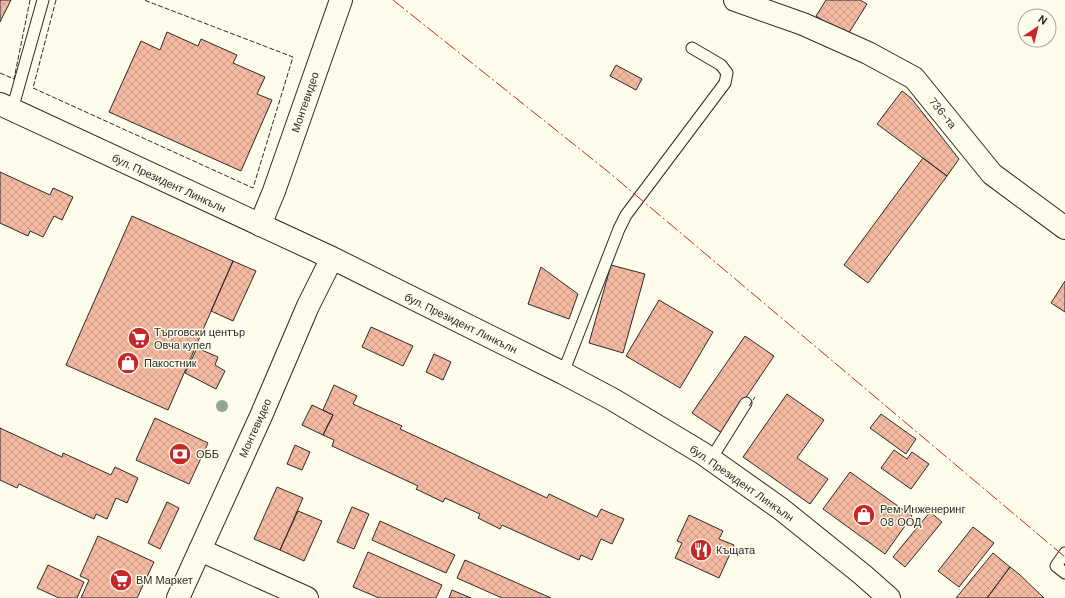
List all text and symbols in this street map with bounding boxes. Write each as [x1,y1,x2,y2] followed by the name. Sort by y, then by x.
[1017,8,1057,48] north arrow
[1035,12,1050,28] text: N
[288,70,322,134] street label: Монтевидео
[926,95,960,132] street label: 736-та
[110,150,228,216] street label: бул. Президент Линкълн
[402,290,520,356] street label: бул. Президент Линкълн
[126,325,152,351] supermarket icon: Търговски център Овча купел
[154,325,245,352] place label: Търговски център Овча купел
[115,350,141,376] shop icon: Пакостник
[144,356,197,370] place label: Пакостник
[236,396,274,460] street label: Монтевидео
[167,441,193,467] bank icon: ОББ
[687,442,797,524] street label: бул. Президент Линкълн
[196,447,219,461] place label: ОББ
[851,502,877,528] shop icon: Рем Инженеринг 08 ООД
[880,502,965,529] place label: Рем Инженеринг 08 ООД
[688,537,714,563] restaurant icon: Къщата
[716,543,756,557] place label: Къщата
[108,567,134,593] supermarket icon: ВМ Маркет
[136,573,193,587] place label: ВМ Маркет

